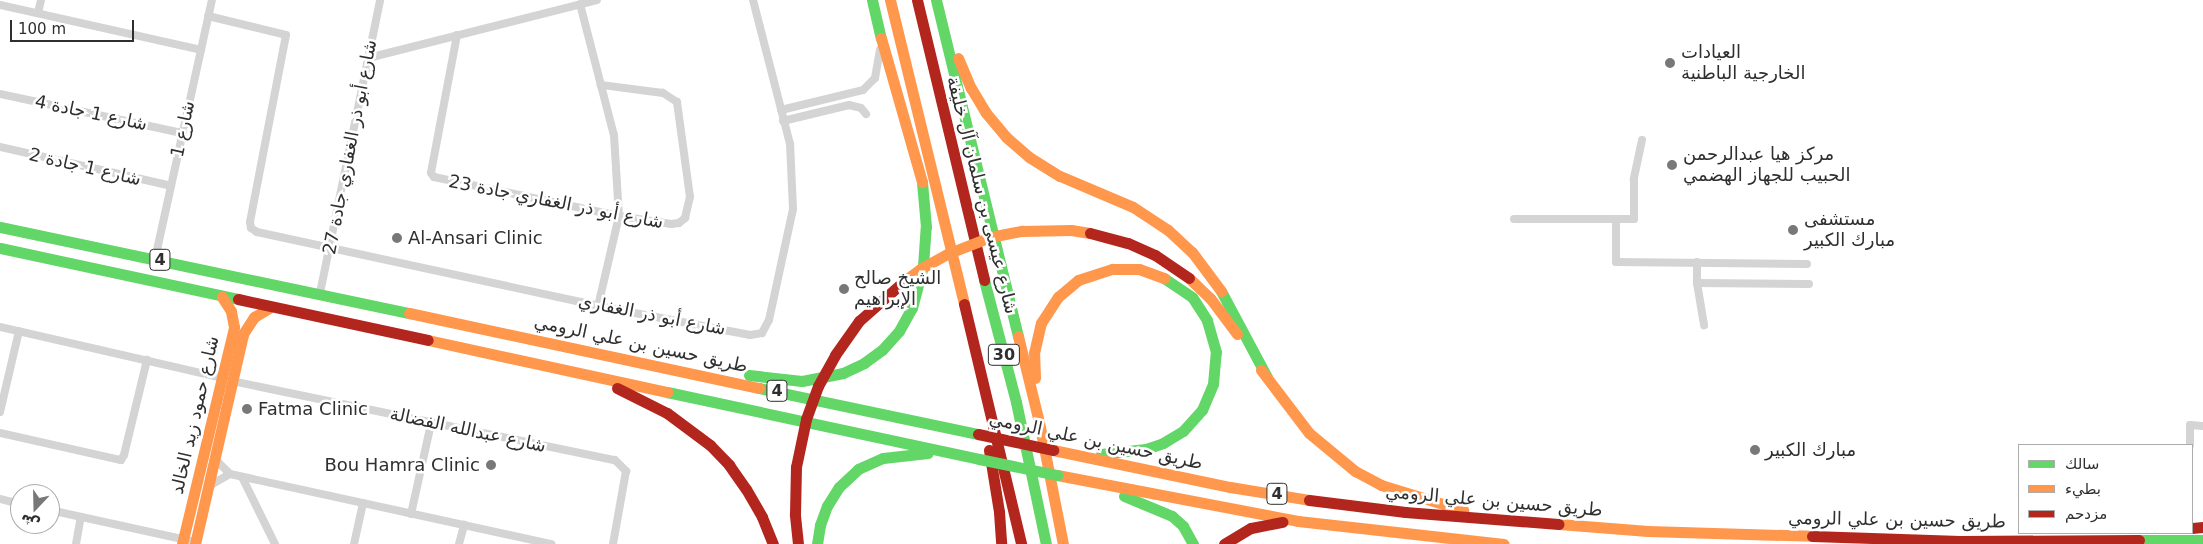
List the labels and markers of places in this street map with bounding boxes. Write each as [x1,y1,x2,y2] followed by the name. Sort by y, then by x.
[1681,42,1805,84] place label: العيادات الخارجية الباطنية
[1663,56,1677,70] marker: العيادات الخارجية الباطنية
[1683,144,1850,186] place label: مركز هيا عبدالرحمن الحبيب للجهاز الهضمي
[1665,158,1679,172] marker: مركز هيا عبدالرحمن الحبيب للجهاز الهضمي
[1804,209,1895,252] place label: مستشفى مبارك الكبير
[1786,223,1800,237] marker: مستشفى مبارك الكبير
[408,227,543,249] place label: Al-Ansari Clinic
[390,231,404,245] marker: Al-Ansari Clinic
[854,268,941,310] place label: الشيخ صالح الإبراهيم
[838,283,850,295] marker: الشيخ صالح الإبراهيم
[258,398,368,420] place label: Fatma Clinic
[240,402,254,416] marker: Fatma Clinic
[1765,439,1856,461] place label: مبارك الكبير
[1749,444,1761,456] marker: مبارك الكبير
[324,454,480,476] place label: Bou Hamra Clinic
[484,458,498,472] marker: Bou Hamra Clinic

